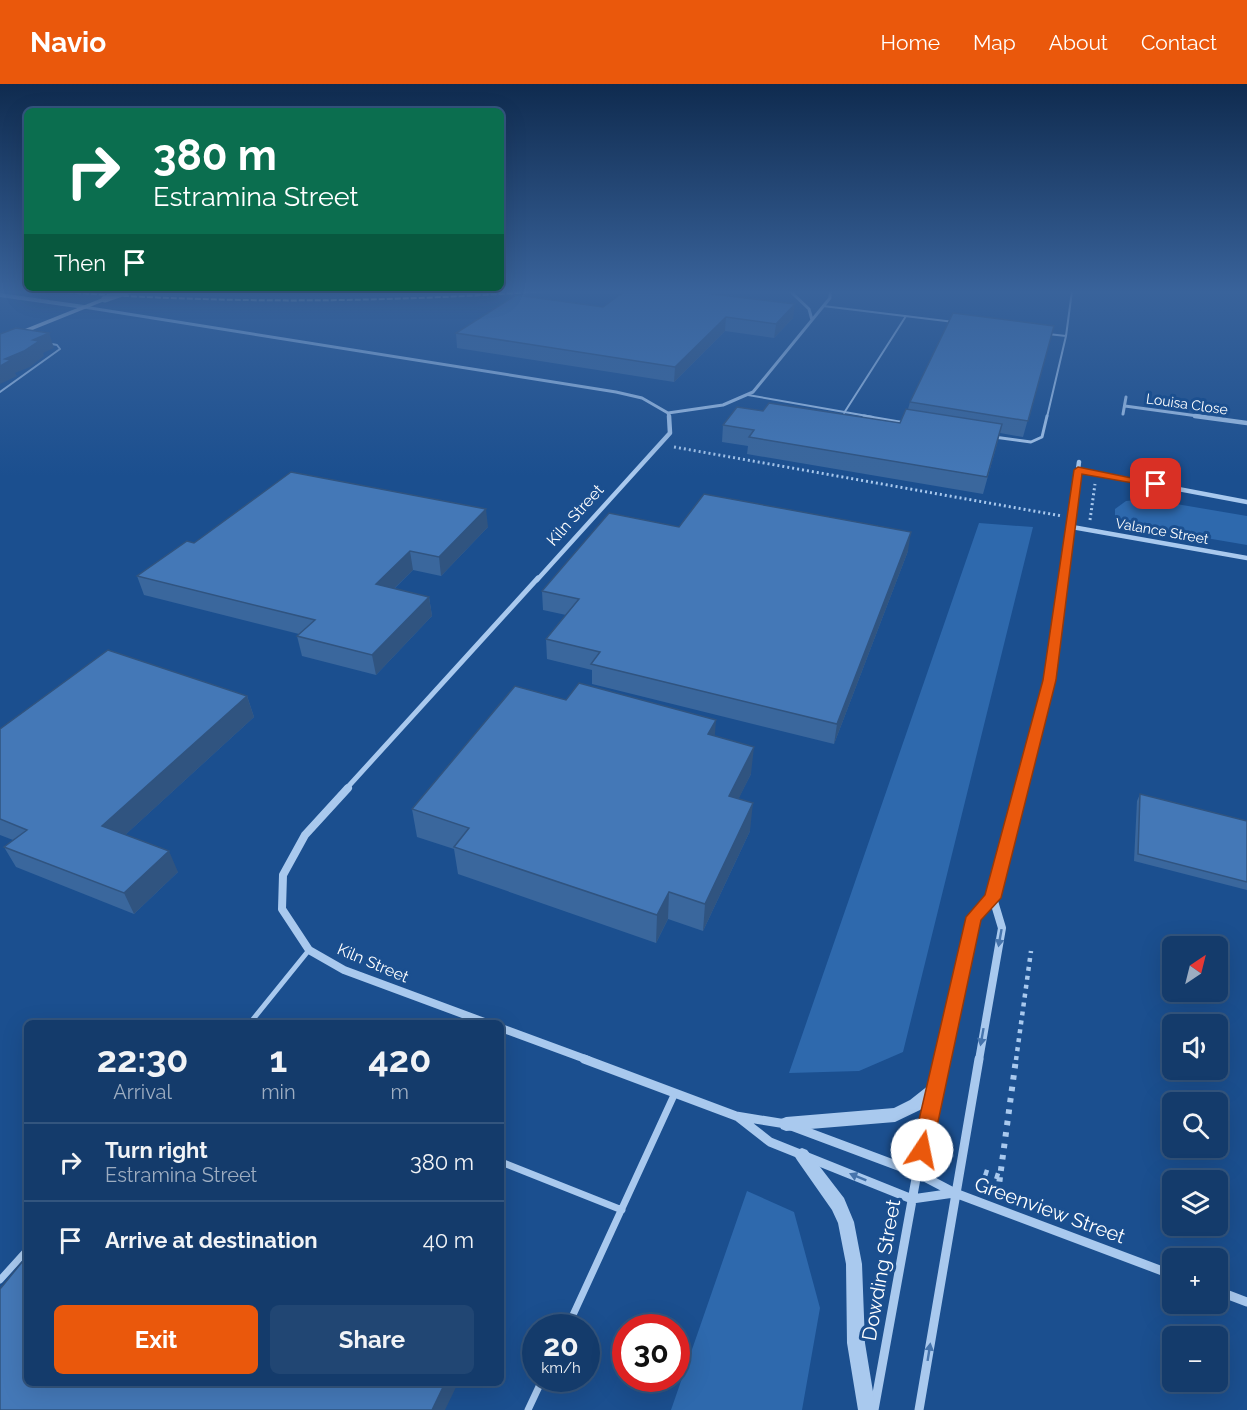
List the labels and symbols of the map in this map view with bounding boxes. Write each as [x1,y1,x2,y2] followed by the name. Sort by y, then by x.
[1145,390,1229,418] street label: Louisa Close
[1130,458,1181,509] pin
[543,480,608,550] street label: Kiln Street
[1114,515,1210,547] street label: Valance Street
[995,929,1004,948] one-way arrow
[1162,936,1228,1002] north arrow
[334,939,412,987] street label: Kiln Street
[978,1027,987,1046] one-way arrow
[890,1118,954,1182] position arrow
[849,1172,867,1181] one-way arrow
[971,1172,1129,1249] street label: Greenview Street
[857,1197,905,1343] street label: Dowding Street
[612,1314,690,1392] speed limit sign: 30
[924,1343,933,1362] one-way arrow

